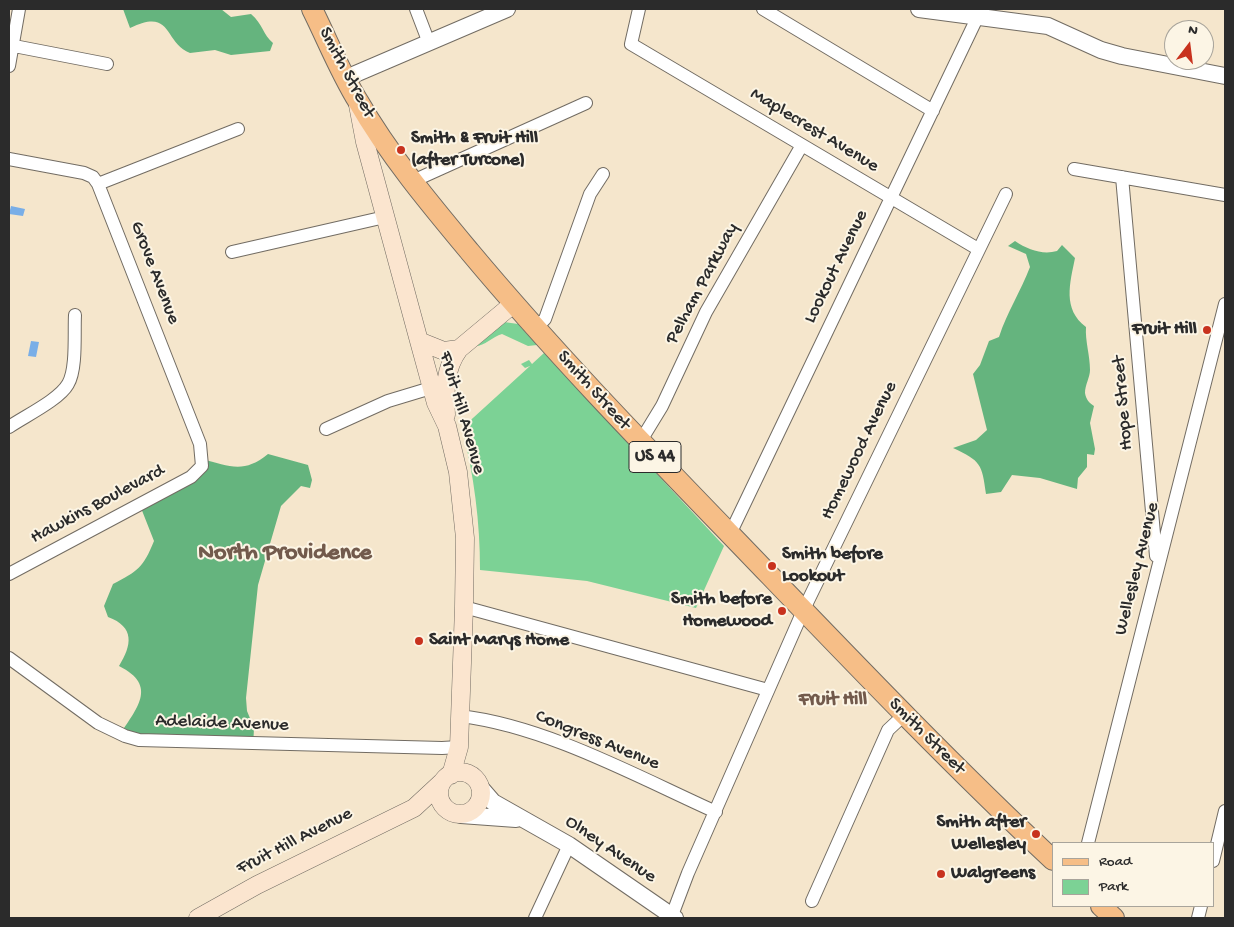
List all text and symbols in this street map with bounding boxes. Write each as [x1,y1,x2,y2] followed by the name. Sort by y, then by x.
[1164,20,1214,70] north arrow
[1186,22,1199,40] text: N
[313,24,379,122] street label: Smith Street
[745,84,883,178] street label: Maplecrest Avenue
[411,128,538,172] place label: Smith & Fruit Hill (after Turcone)
[395,144,407,156] marker: Smith & Fruit Hill (after Turcone)
[800,207,874,327] street label: Lookout Avenue
[124,218,184,328] street label: Grove Avenue
[661,219,745,349] street label: Pelham Parkway
[1132,319,1197,341] place label: Fruit Hill
[1201,324,1213,336] marker: Fruit Hill
[551,346,635,436] street label: Smith Street
[433,349,489,477] street label: Fruit Hill Avenue
[1109,355,1139,451] street label: Hope Street
[817,378,903,524] street label: Homewood Avenue
[629,442,681,472] road number: US 44
[27,460,169,550] street label: Hawkins Boulevard
[1110,500,1166,638] street label: Wellesley Avenue
[198,540,372,568] district label: North Providence
[782,544,883,588] place label: Smith before Lookout
[766,560,778,572] marker: Smith before Lookout
[671,589,772,633] place label: Smith before Homewood
[776,605,788,617] marker: Smith before Homewood
[429,630,569,652] place label: Saint Marys Home
[413,635,425,647] marker: Saint Marys Home
[799,689,867,713] district label: Fruit Hill
[883,694,969,780] street label: Smith Street
[531,706,663,776] street label: Congress Avenue
[155,710,289,738] street label: Adelaide Avenue
[233,803,357,881] street label: Fruit Hill Avenue
[560,811,660,889] street label: Olney Avenue
[936,812,1026,856] place label: Smith after Wellesley
[1030,828,1042,840] marker: Smith after Wellesley
[1052,842,1214,907] legend
[1099,853,1132,871] text: Road
[951,863,1035,885] place label: Walgreens
[935,868,947,880] marker: Walgreens
[1099,878,1128,896] text: Park

